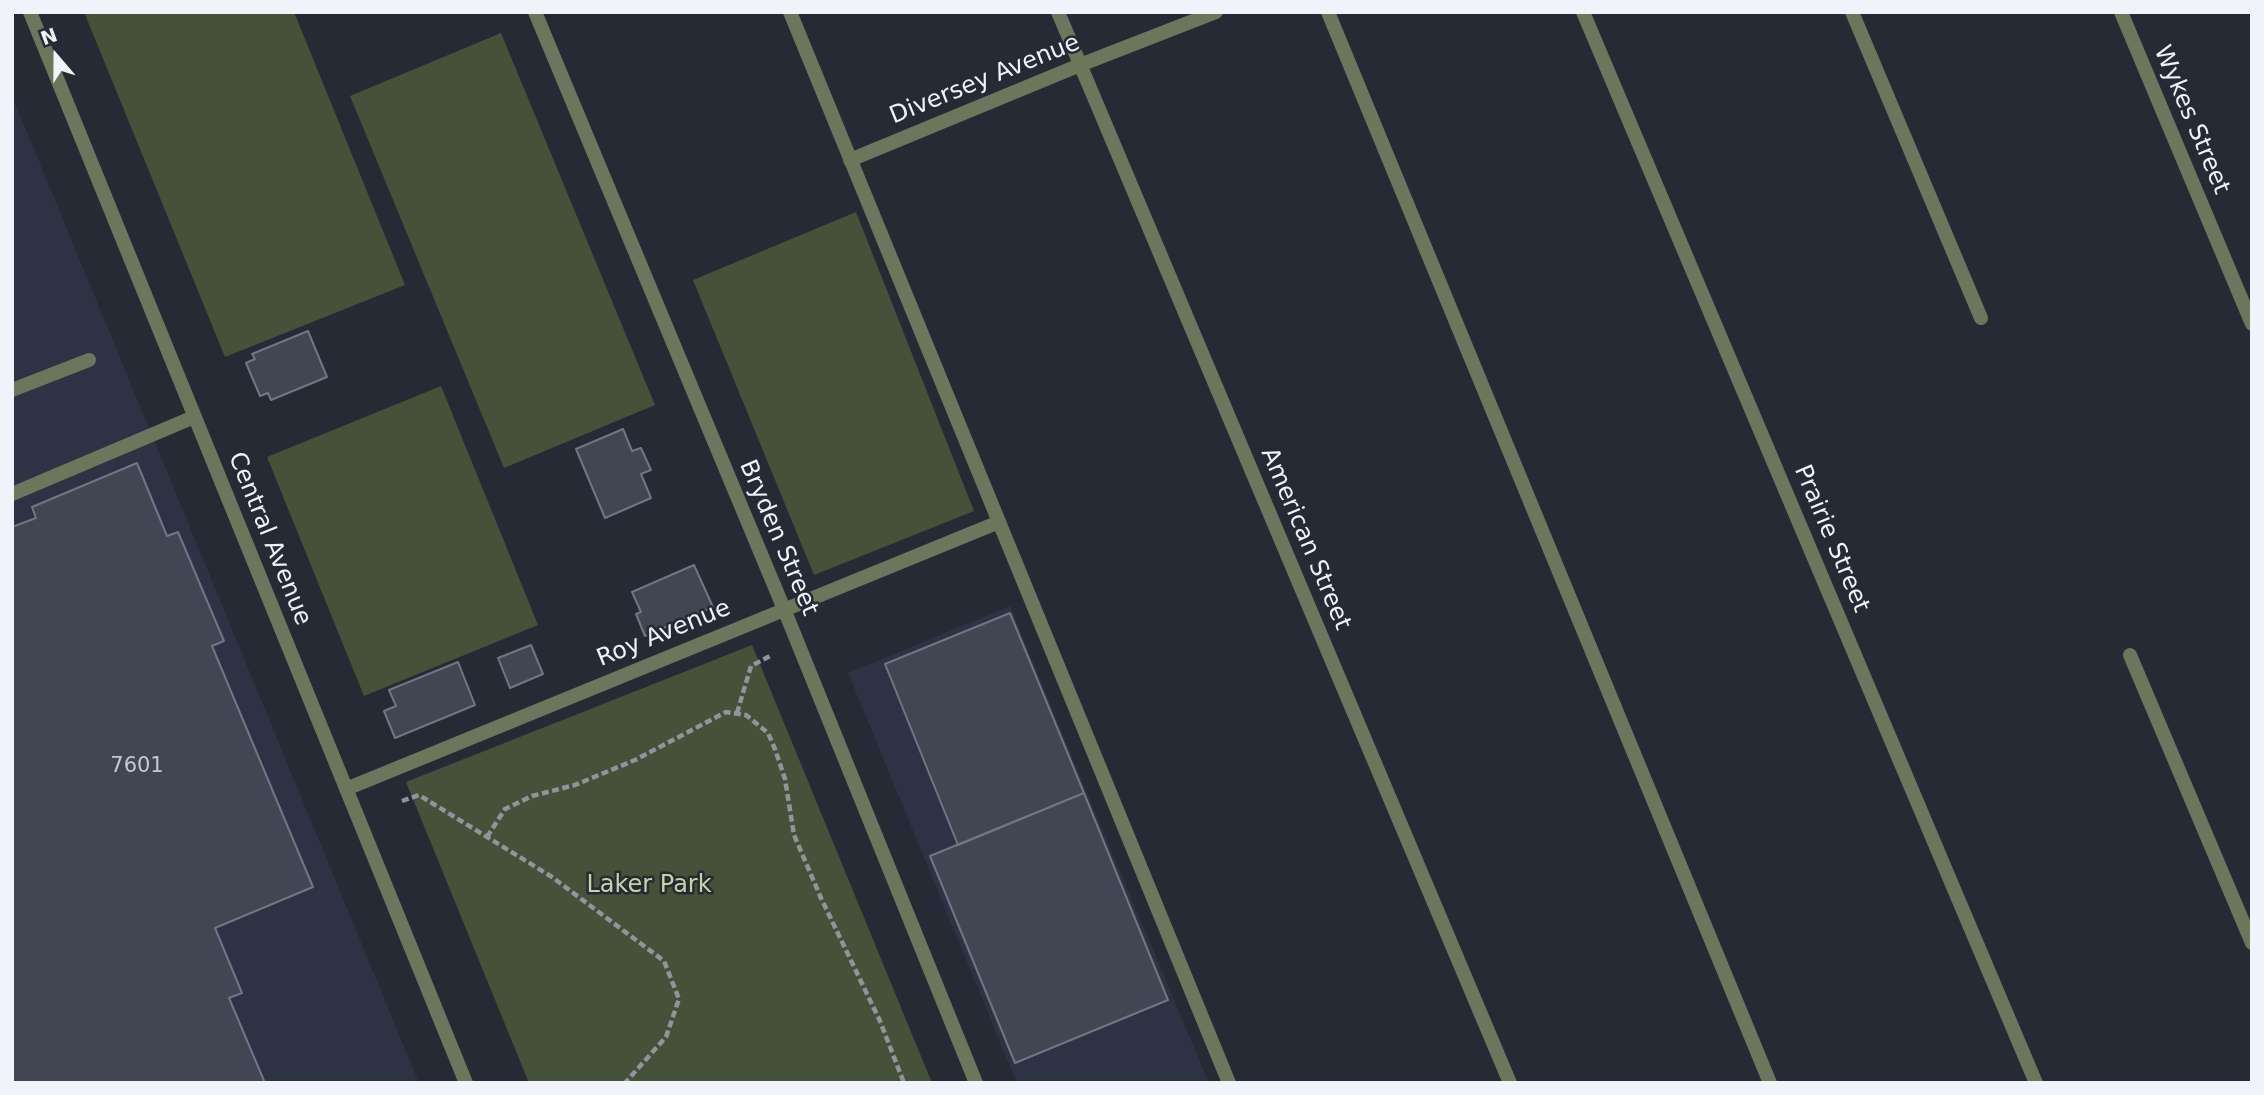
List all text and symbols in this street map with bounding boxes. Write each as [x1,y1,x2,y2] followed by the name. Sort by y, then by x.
[21,21,91,91] north arrow
[38,23,60,49] text: N
[886,29,1084,131] street label: Diversey Avenue
[2147,41,2235,199] street label: Wykes Street
[1254,444,1356,634] street label: American Street
[221,448,317,630] street label: Central Avenue
[732,456,824,620] street label: Bryden Street
[1787,461,1875,617] street label: Prairie Street
[593,594,735,674] street label: Roy Avenue
[110,754,164,780] house number: 7601
[586,872,712,900] park label: Laker Park

